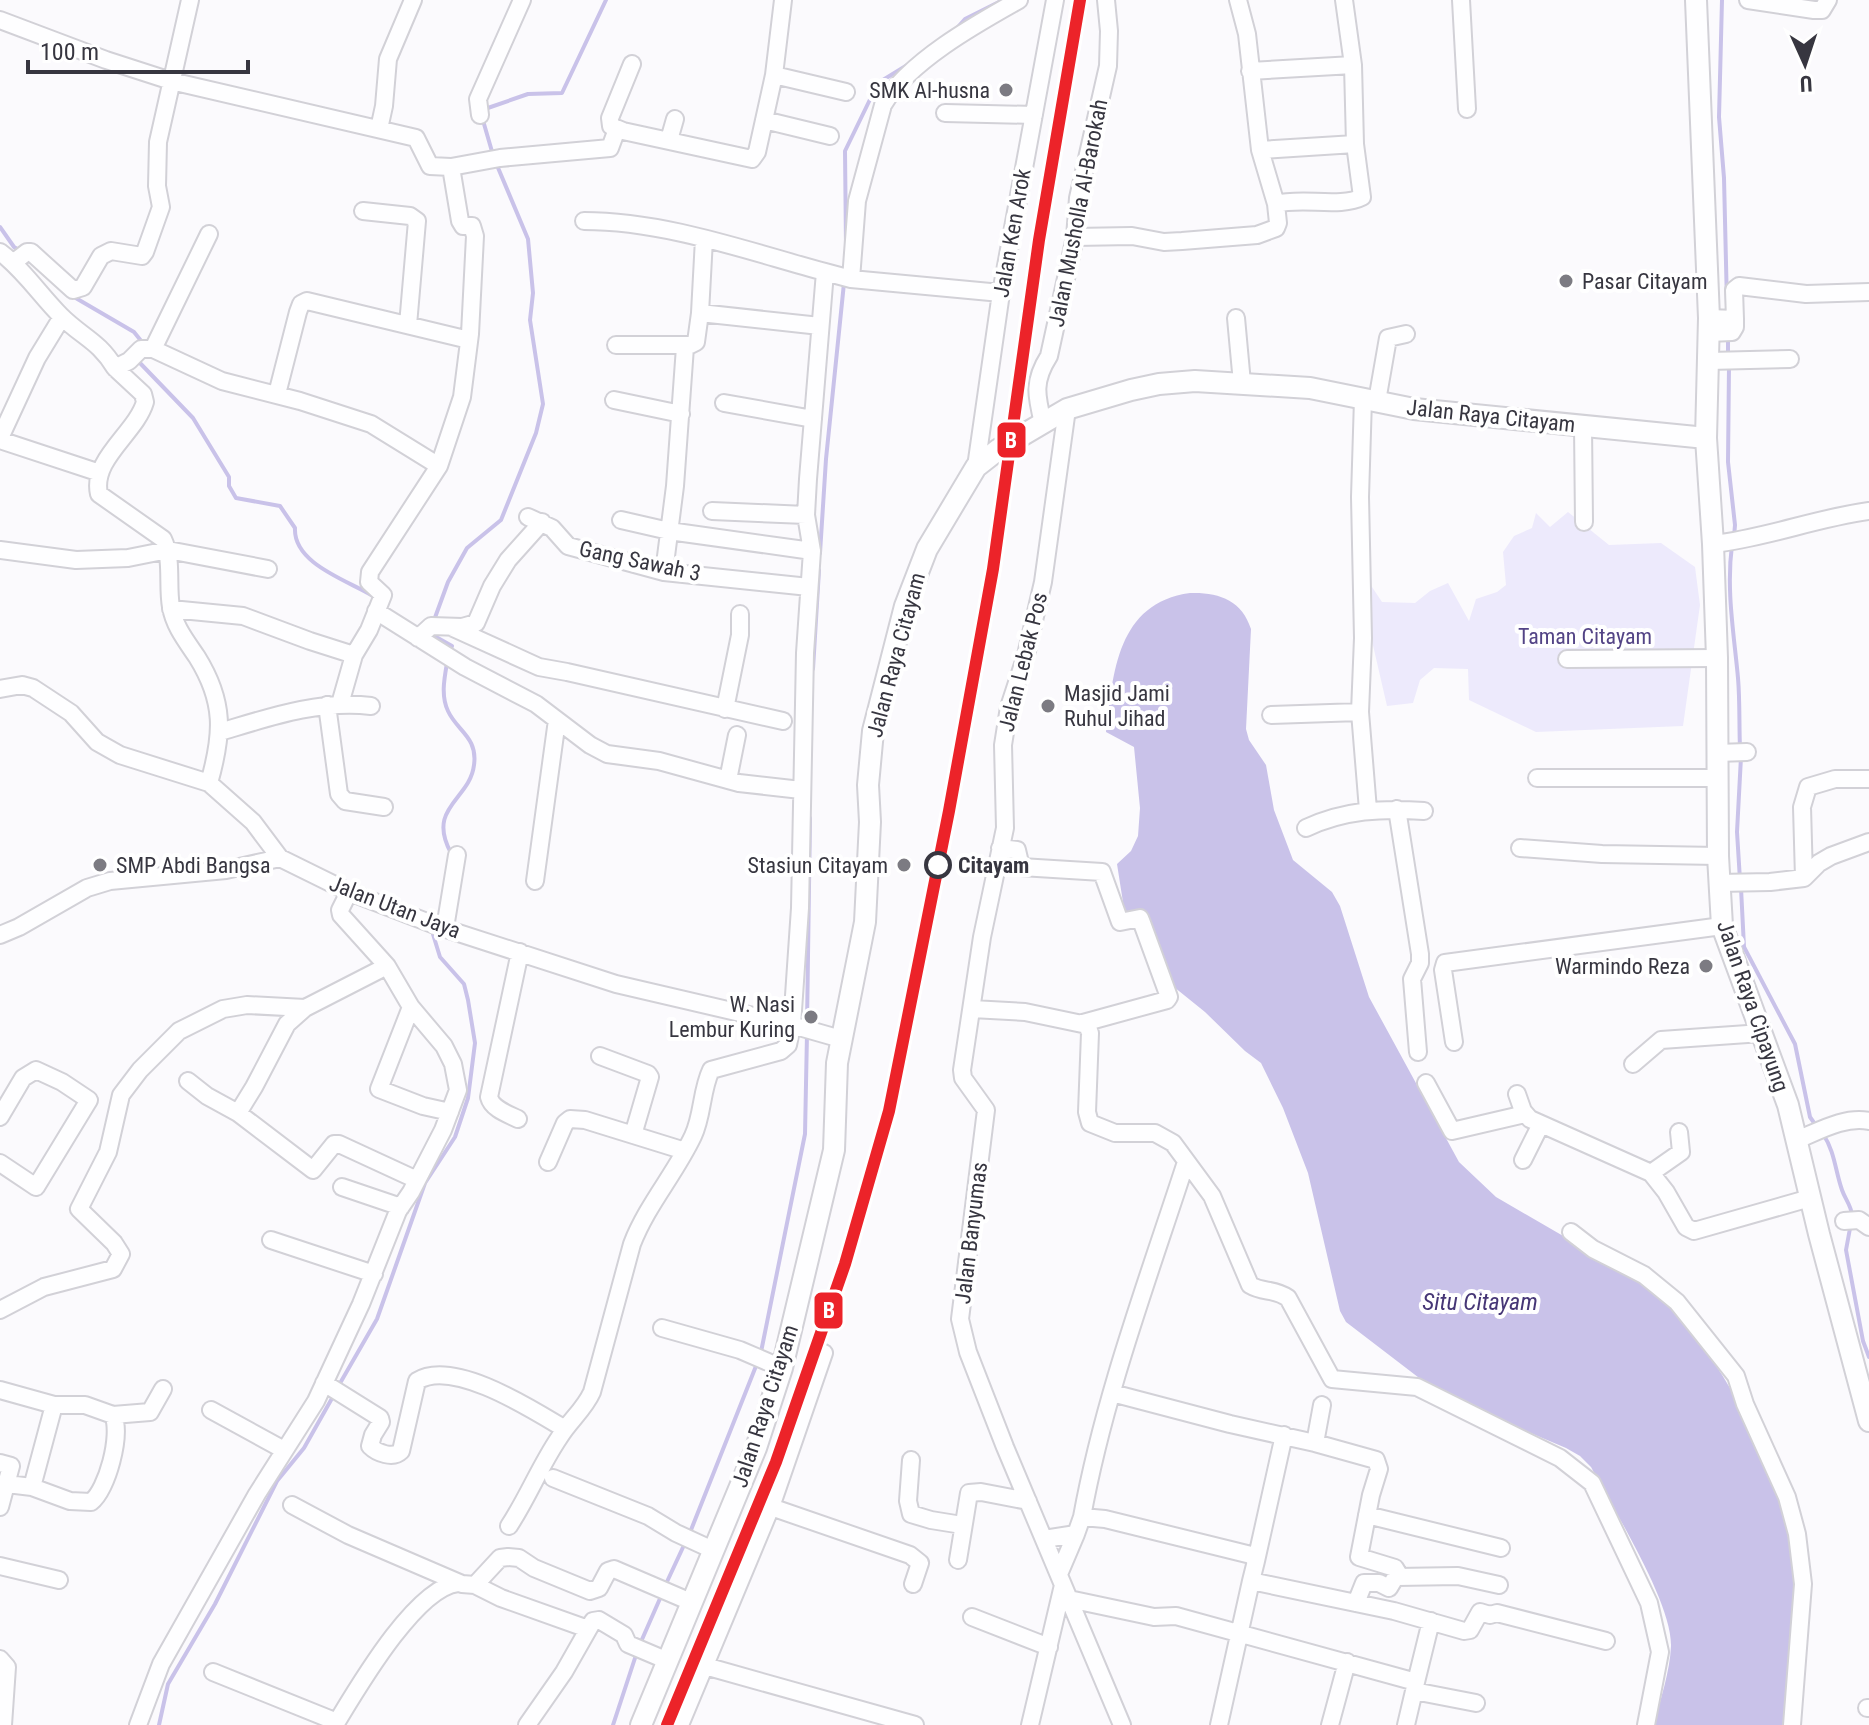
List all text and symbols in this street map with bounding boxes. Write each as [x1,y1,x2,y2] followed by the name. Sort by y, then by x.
[28,24,248,74] scale bar
[1765,24,1845,104] north arrow
[40,38,99,66] text: 100 m
[1799,71,1813,96] text: U
[869,78,990,103] place label: SMK Al-husna
[997,81,1015,99] marker: SMK Al-husna
[1044,97,1112,329] street label: Jalan Musholla Al-Barokah
[988,167,1036,299] street label: Jalan Ken Arok
[1582,269,1707,294] place label: Pasar Citayam
[1557,272,1575,290] marker: Pasar Citayam
[1405,395,1577,437] street label: Jalan Raya Citayam
[996,421,1027,459] line badge: B
[1005,428,1017,453] text: B
[577,536,703,586] street label: Gang Sawah 3
[862,570,930,740] street label: Jalan Raya Citayam
[994,590,1052,734] street label: Jalan Lebak Pos
[1518,624,1652,649] park label: Taman Citayam
[1064,681,1170,731] place label: Masjid Jami Ruhul Jihad
[1039,697,1057,715] marker: Masjid Jami Ruhul Jihad
[925,852,951,878] marker: Citayam
[116,853,270,878] place label: SMP Abdi Bangsa
[748,853,888,878] place label: Stasiun Citayam
[958,853,1029,878] place label: Citayam
[91,856,109,874] marker: SMP Abdi Bangsa
[895,856,913,874] marker: Stasiun Citayam
[326,871,464,943] street label: Jalan Utan Jaya
[1712,917,1794,1095] street label: Jalan Raya Cipayung
[1555,954,1690,979] place label: Warmindo Reza
[1697,957,1715,975] marker: Warmindo Reza
[669,992,795,1042] place label: W. Nasi Lembur Kuring
[802,1008,820,1026] marker: W. Nasi Lembur Kuring
[950,1161,992,1305] street label: Jalan Banyumas
[1422,1288,1538,1316] water label: Situ Citayam
[813,1291,844,1330] line badge: B
[823,1298,835,1323] text: B
[727,1321,803,1491] street label: Jalan Raya Citayam

